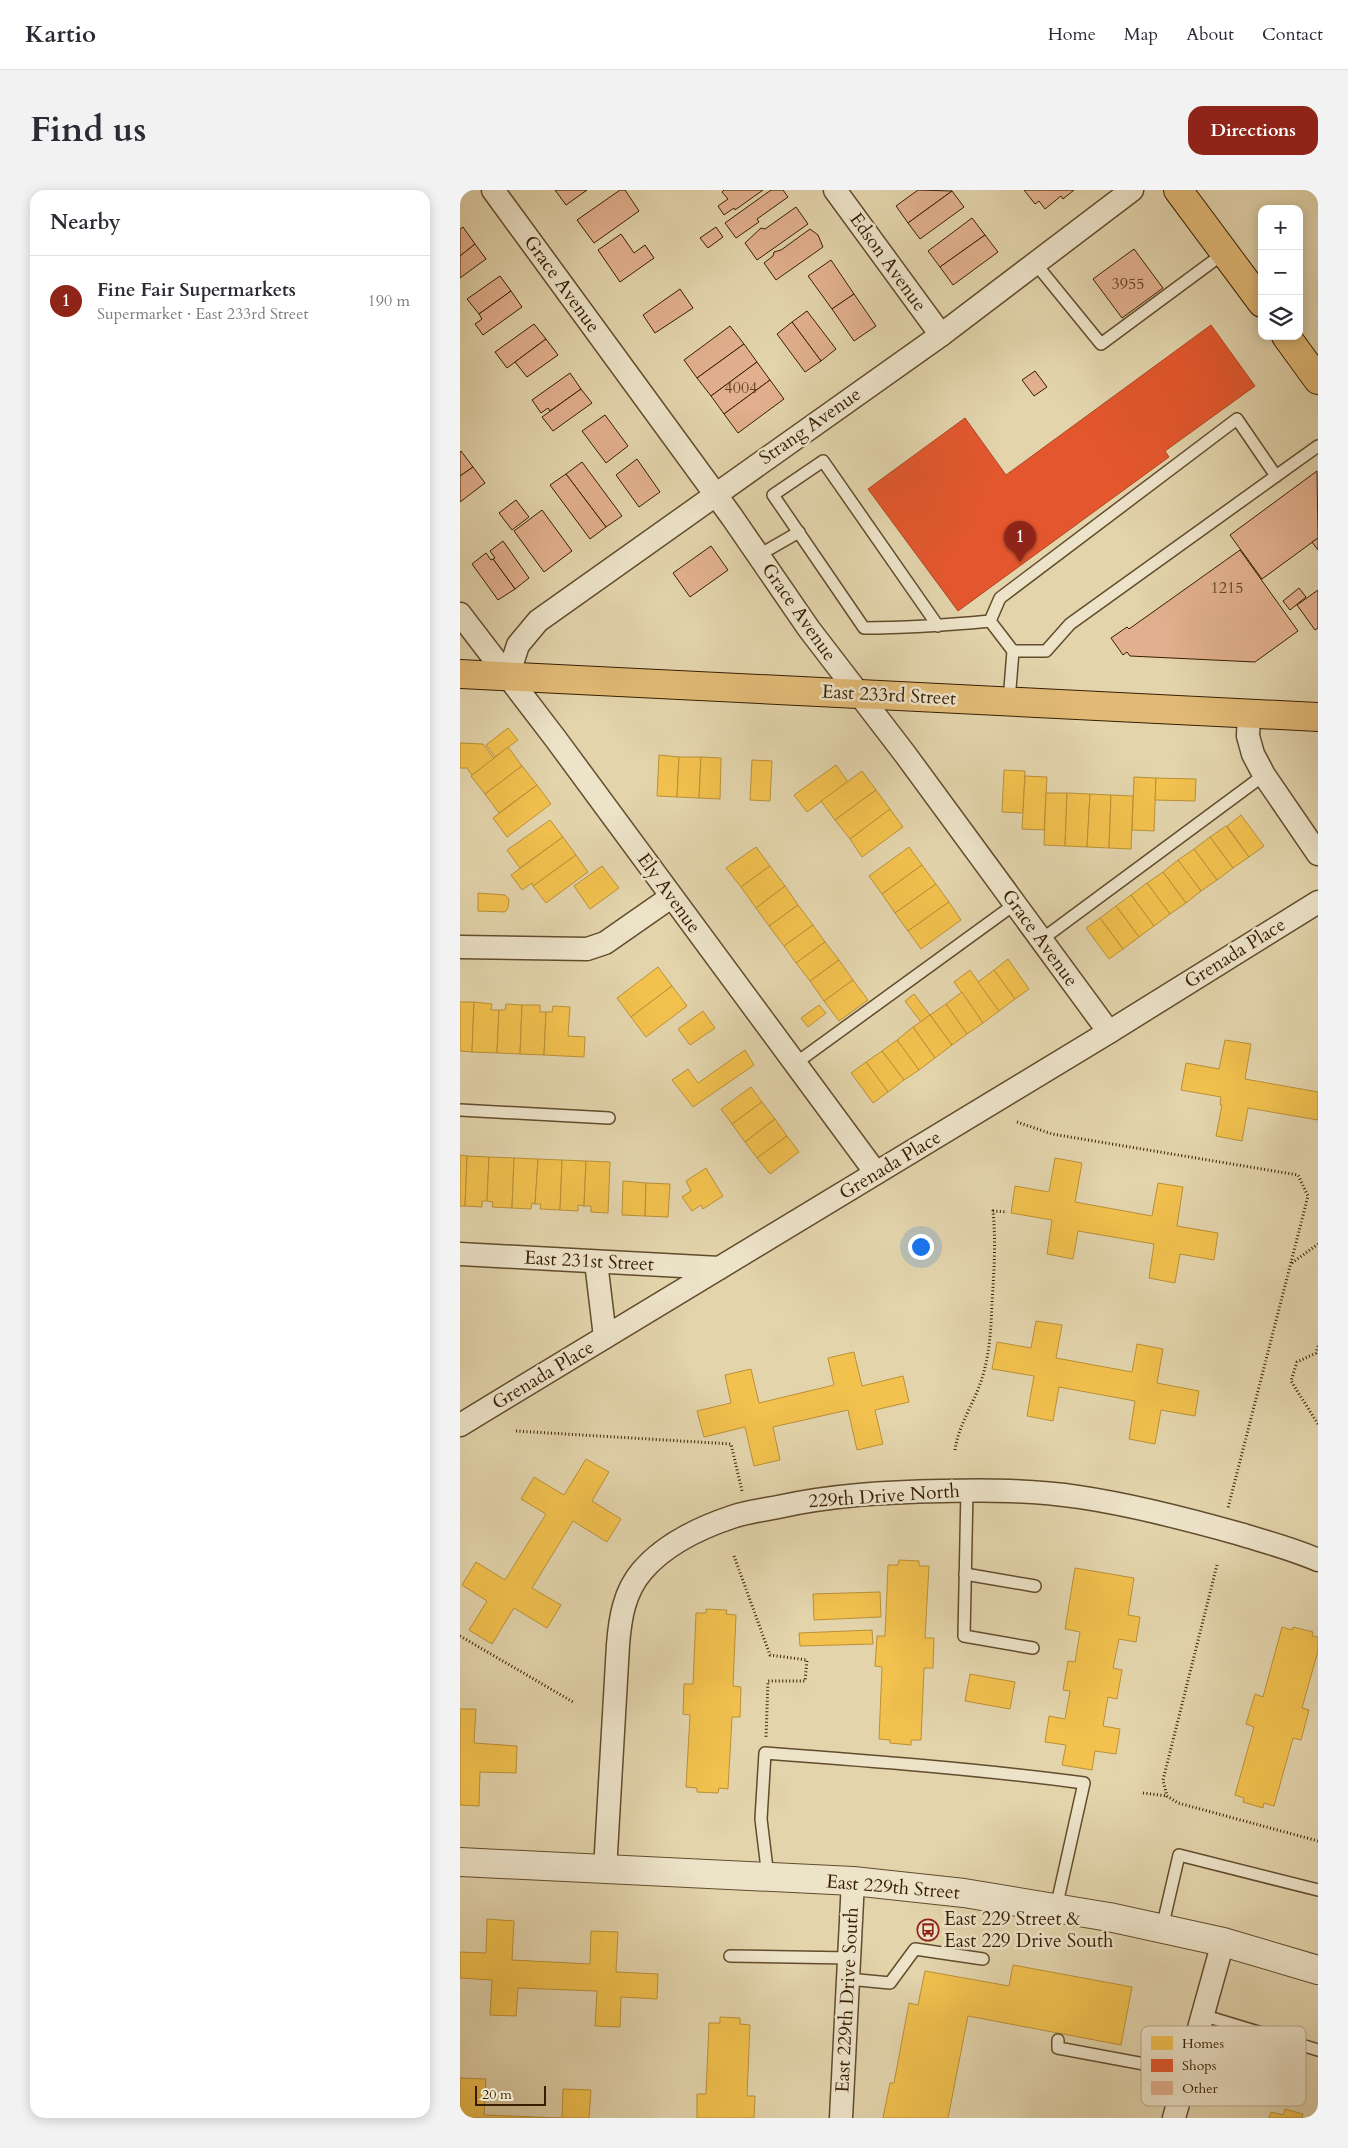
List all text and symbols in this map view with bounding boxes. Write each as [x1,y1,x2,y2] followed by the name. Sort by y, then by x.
[25,18,96,51] text: Kartio
[1048,22,1096,47] text: Home
[1124,22,1158,47] text: Map
[1186,22,1234,47] text: About
[1262,22,1323,47] text: Contact
[30,106,146,154] text: Find us
[1188,106,1318,155] button: Directions
[1258,205,1303,340] map controls
[1258,205,1303,250] button: +
[843,207,933,317] street label: Edson Avenue
[50,208,121,237] text: Nearby
[518,230,606,338] street label: Grace Avenue
[1258,250,1303,295] button: −
[1112,273,1144,295] house number: 3955
[97,277,296,303] text: Fine Fair Supermarkets
[62,290,70,312] text: 1
[368,290,410,312] text: 190 m
[1258,295,1303,340] button: layers
[97,303,308,325] text: Supermarket · East 233rd Street
[725,377,757,399] house number: 4004
[754,381,866,471] street label: Strang Avenue
[1004,521,1036,562] pin: 1
[756,558,842,666] street label: Grace Avenue
[1211,577,1243,599] house number: 1215
[821,678,957,712] street label: East 233rd Street
[631,848,707,938] street label: Ely Avenue
[996,884,1084,992] street label: Grace Avenue
[1180,912,1290,994] street label: Grenada Place
[834,1124,946,1206] street label: Grenada Place
[908,1234,934,1260] your location
[524,1245,654,1277] street label: East 231st Street
[487,1334,599,1416] street label: Grenada Place
[807,1478,961,1514] street label: 229th Drive North
[825,1868,961,1906] street label: East 229th Street
[829,1906,865,2093] street label: East 229th Drive South
[944,1906,1114,1954] place label: East 229 Street & East 229 Drive South
[916,1918,940,1942] bus stop icon: East 229 Street & East 229 Drive South
[1141,2026,1306,2106] legend
[1182,2034,1224,2053] text: Homes
[1182,2056,1217,2075] text: Shops
[1182,2079,1219,2098] text: Other
[475,2083,546,2106] scale bar
[482,2085,512,2104] text: 20 m

